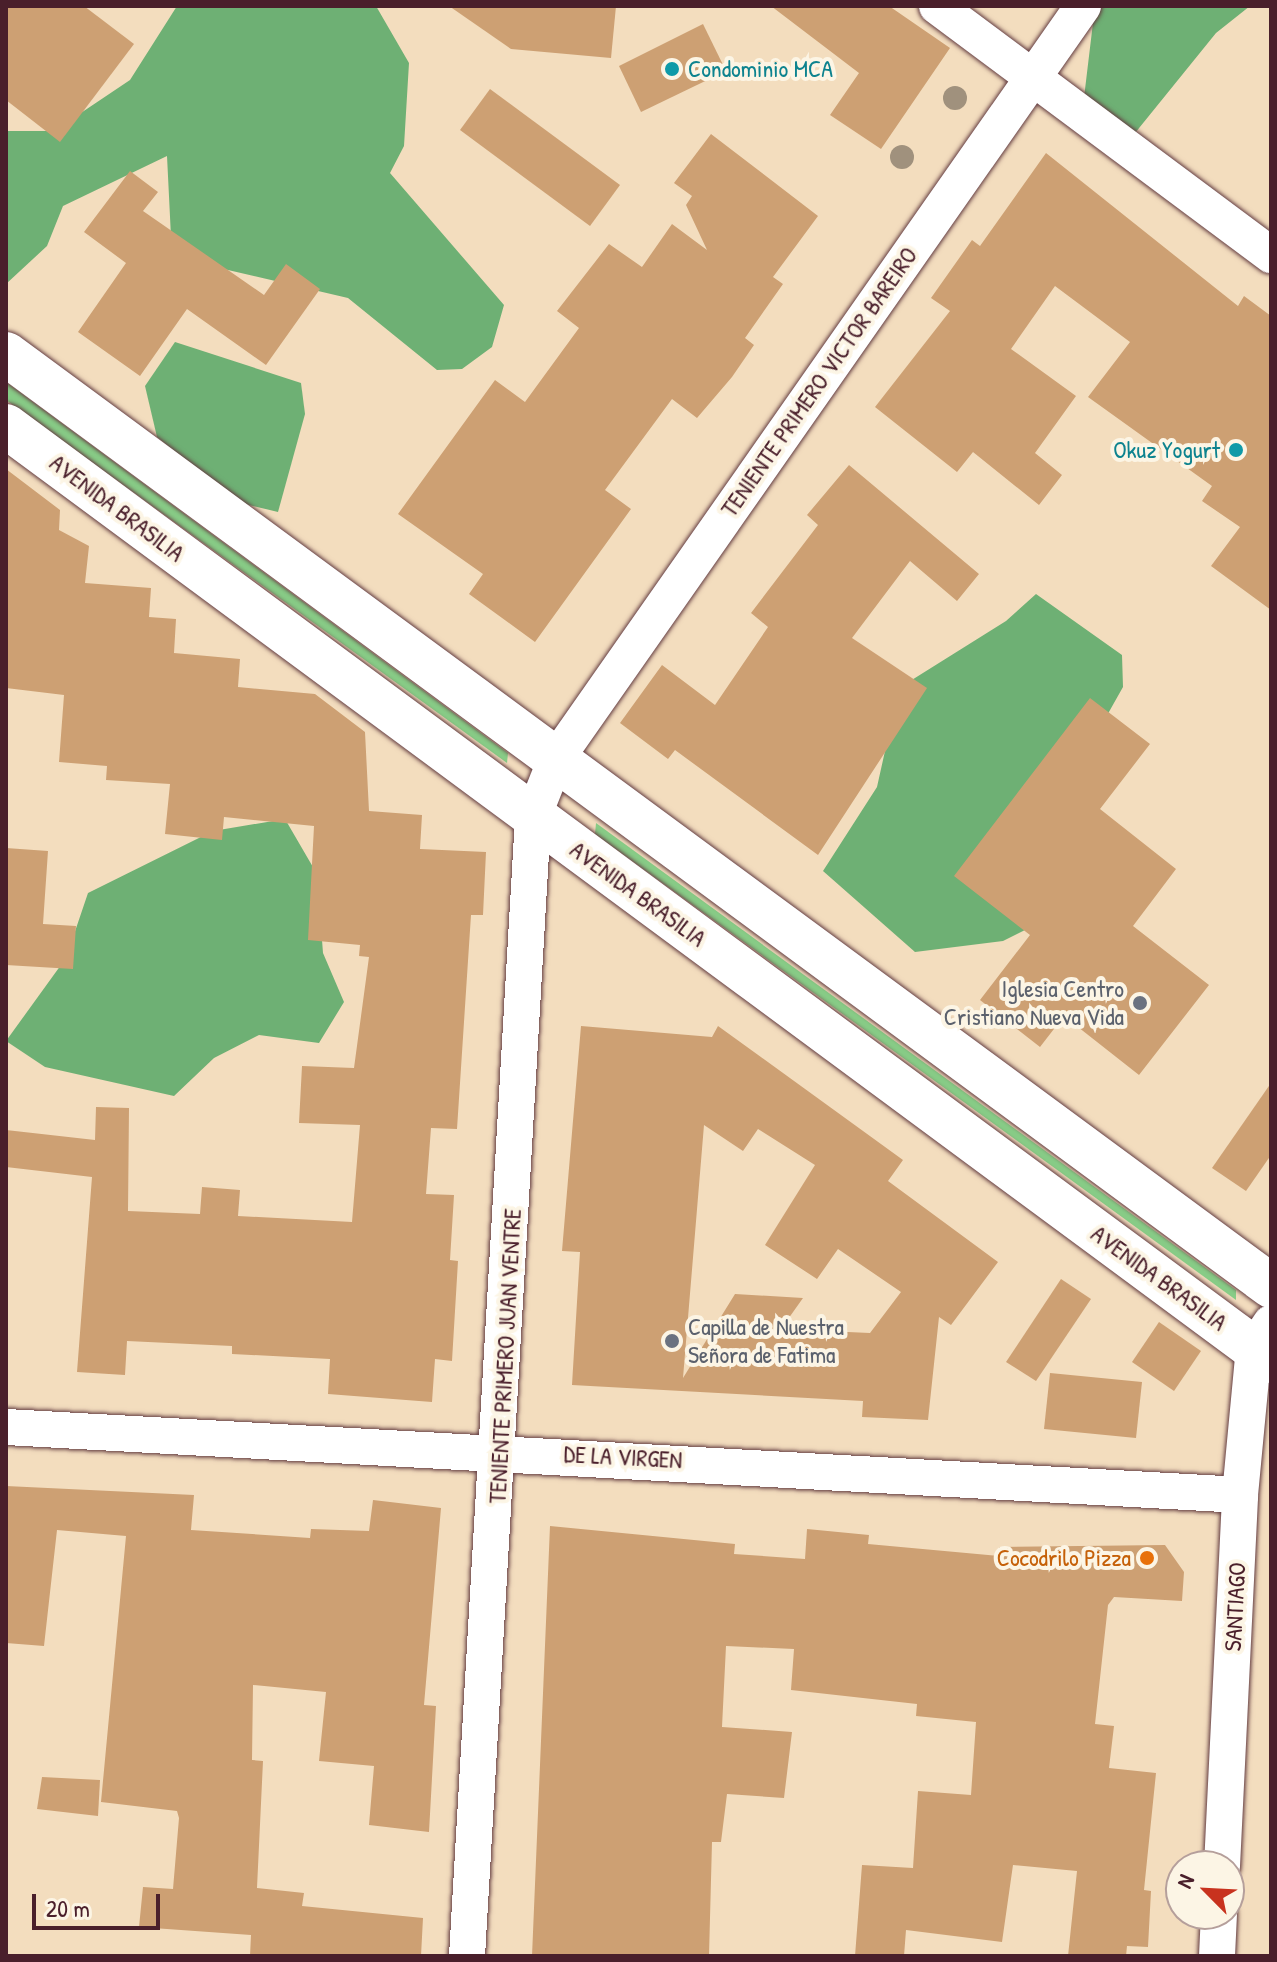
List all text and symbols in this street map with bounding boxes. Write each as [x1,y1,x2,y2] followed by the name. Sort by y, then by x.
[688,55,833,83] place label: Condominio MCA
[663,60,681,78] marker: Condominio MCA
[715,242,923,522] street label: TENIENTE PRIMERO VICTOR BAREIRO
[1113,436,1220,464] place label: Okuz Yogurt
[1227,441,1245,459] marker: Okuz Yogurt
[44,448,190,568] street label: AVENIDA BRASILIA
[565,835,711,953] street label: AVENIDA BRASILIA
[944,975,1124,1031] place label: Iglesia Centro Cristiano Nueva Vida
[1131,994,1149,1012] marker: Iglesia Centro Cristiano Nueva Vida
[483,1208,527,1504] street label: TENIENTE PRIMERO JUAN VENTRE
[1086,1219,1232,1337] street label: AVENIDA BRASILIA
[688,1313,844,1369] place label: Capilla de Nuestra Señora de Fatima
[663,1332,681,1350] marker: Capilla de Nuestra Señora de Fatima
[563,1440,683,1474] street label: DE LA VIRGEN
[997,1544,1131,1572] place label: Cocodrilo Pizza
[1138,1549,1156,1567] marker: Cocodrilo Pizza
[1218,1562,1252,1652] street label: SANTIAGO
[1165,1850,1245,1930] north arrow
[1169,1870,1201,1893] text: N
[36,1878,164,1928] scale bar
[46,1892,90,1924] text: 20 m

